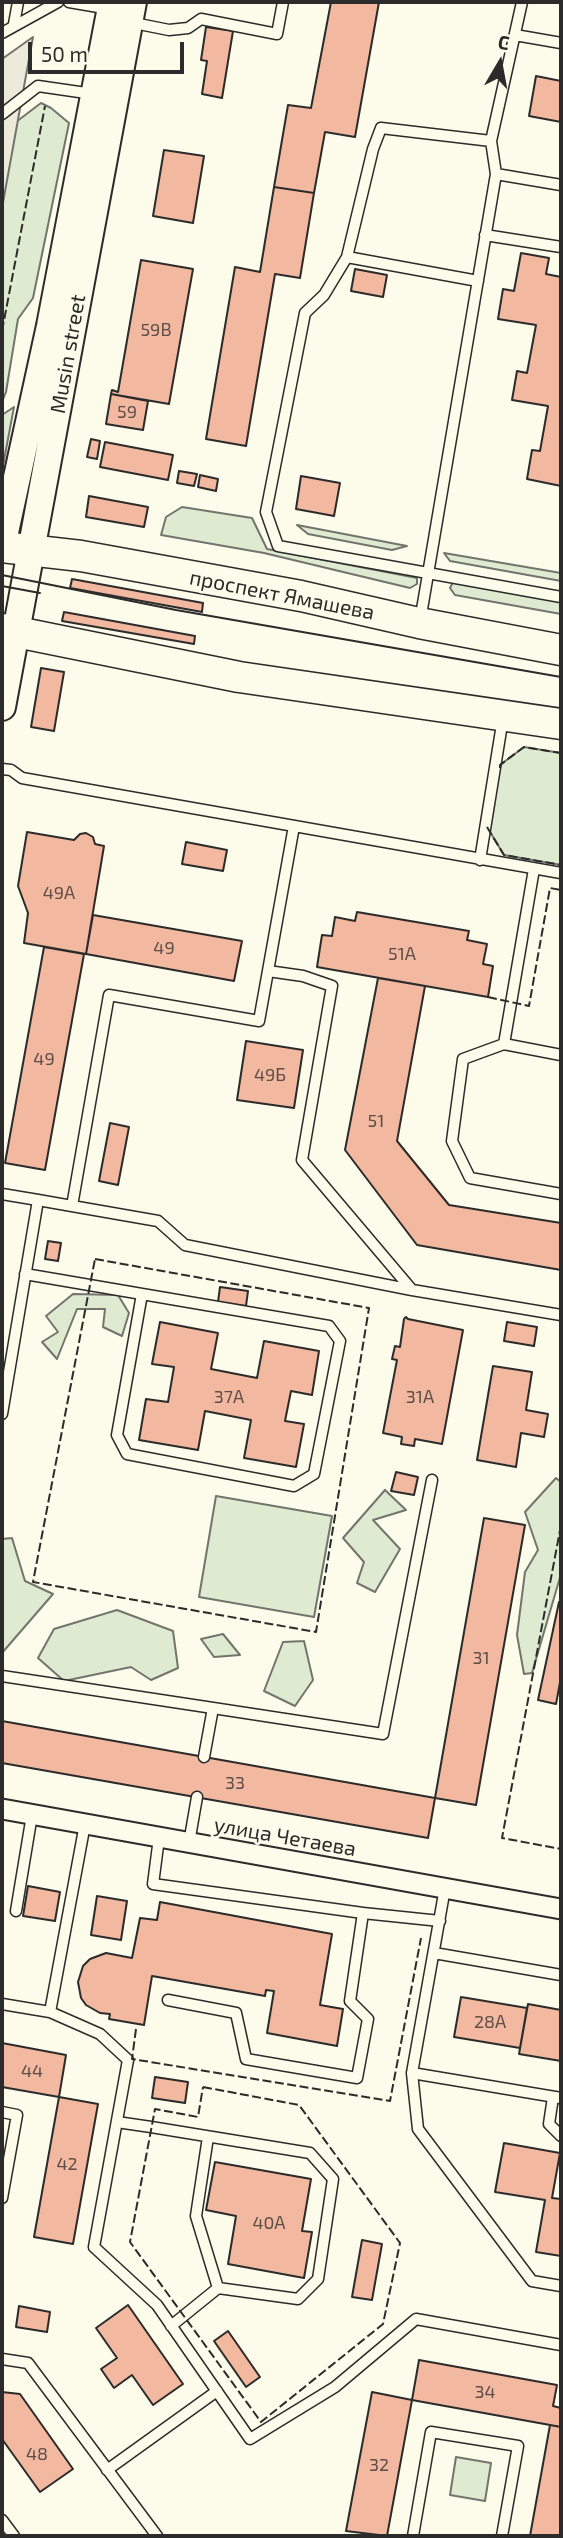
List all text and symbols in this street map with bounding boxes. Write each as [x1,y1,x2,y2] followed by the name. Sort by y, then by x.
[32,28,187,72] scale bar
[465,28,535,98] north arrow
[496,30,511,54] text: С
[41,41,88,66] text: 50 m
[45,292,91,416] street label: Musin street
[140,319,172,341] house number: 59В
[117,401,137,423] house number: 59
[187,565,377,625] street label: проспект Ямашева
[43,882,75,904] house number: 49А
[153,937,175,959] house number: 49
[388,943,416,965] house number: 51А
[33,1048,55,1070] house number: 49
[254,1064,286,1086] house number: 49Б
[368,1110,384,1132] house number: 51
[214,1386,244,1408] house number: 37А
[406,1386,434,1408] house number: 31А
[472,1647,490,1669] house number: 31
[225,1772,245,1794] house number: 33
[212,1812,358,1862] street label: улица Четаева
[474,2011,506,2033] house number: 28А
[21,2060,43,2082] house number: 44
[56,2153,78,2175] house number: 42
[252,2212,286,2234] house number: 40А
[474,2381,496,2403] house number: 34
[26,2443,48,2465] house number: 48
[369,2454,389,2476] house number: 32

